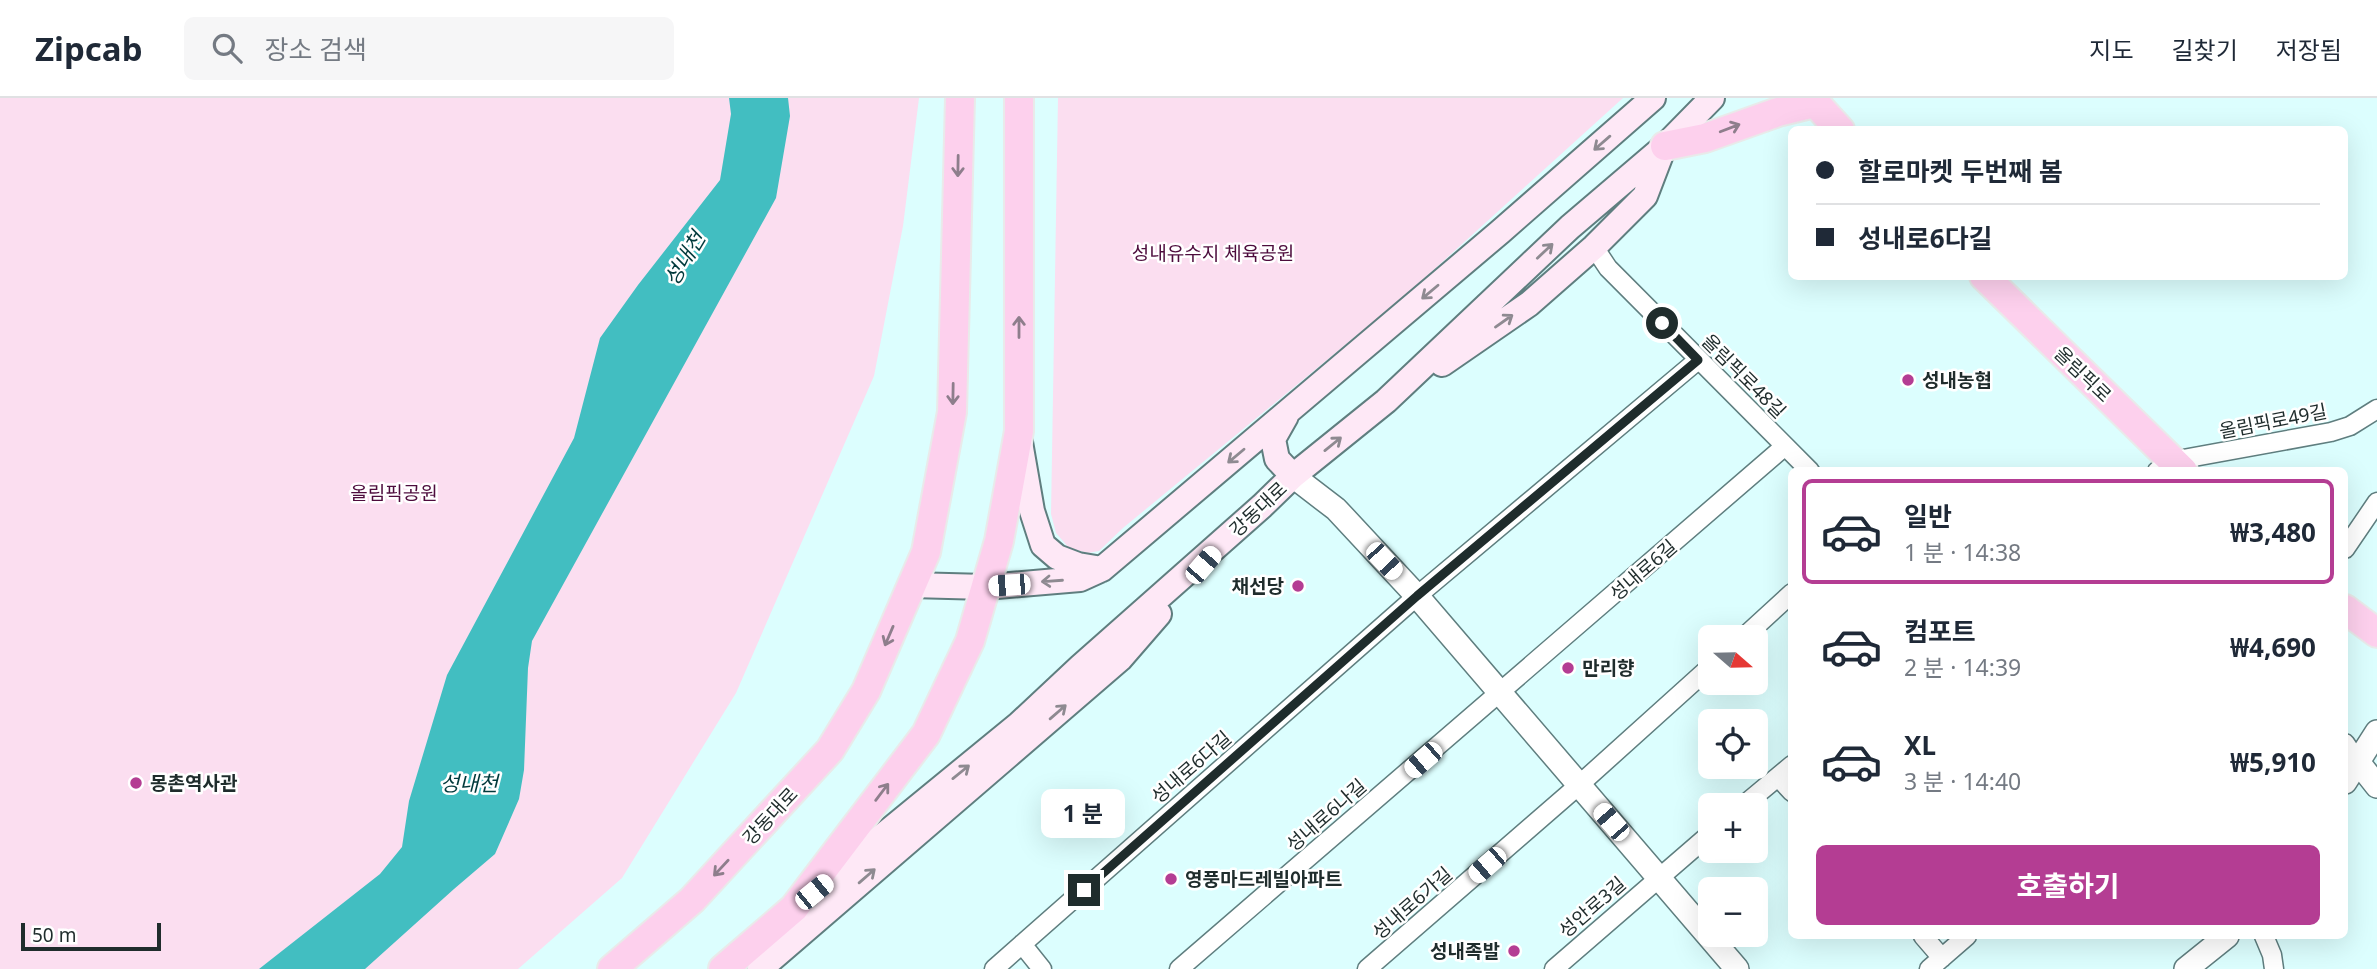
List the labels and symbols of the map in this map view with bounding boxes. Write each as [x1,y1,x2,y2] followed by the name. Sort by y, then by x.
[1719,121,1741,134] one-way arrow
[1593,135,1611,151] one-way arrow
[952,154,965,177] one-way arrow
[657,224,712,291] water label: 성내천
[1132,240,1294,266] park label: 성내유수지 체육공원
[1536,242,1553,259] one-way arrow
[1421,284,1439,300] one-way arrow
[1646,307,1678,339] route start
[1494,314,1513,328] one-way arrow
[1012,316,1026,339] one-way arrow
[1696,328,1792,424] street label: 올림픽로48길
[2049,340,2117,408] street label: 올림픽로
[1922,367,1992,393] place label: 성내농협
[1900,372,1916,388] marker: 성내농협
[946,382,960,405] one-way arrow
[2217,398,2329,444] street label: 올림픽로49길
[1324,436,1342,452] one-way arrow
[1227,448,1245,464] one-way arrow
[1224,476,1292,542] street label: 강동대로
[350,480,438,506] park label: 올림픽공원
[1604,534,1682,606] street label: 성내로6길
[1362,538,1407,584] car
[1182,542,1225,588] car
[988,573,1031,597] car
[1232,573,1285,599] place label: 채선당
[1041,575,1064,588] one-way arrow
[1290,578,1306,594] marker: 채선당
[882,624,895,646] one-way arrow
[1698,625,1768,695] north arrow
[1582,655,1634,681] place label: 만리향
[1560,660,1576,676] marker: 만리향
[1049,704,1067,720] one-way arrow
[1145,725,1237,809] street label: 성내로6다길
[1401,738,1446,782] car
[951,764,969,780] one-way arrow
[440,769,501,797] water label: 성내천
[150,770,238,796] place label: 몽촌역사관
[1280,773,1372,857] street label: 성내로6나길
[128,775,144,791] marker: 몽촌역사관
[737,782,803,850] street label: 강동대로
[875,783,890,801] one-way arrow
[1042,788,1126,838] callout: 1 분
[1590,799,1633,845] car
[1465,843,1510,887] car
[713,859,729,877] one-way arrow
[1366,861,1458,945] street label: 성내로6가길
[1185,866,1342,892] place label: 영풍마드레빌아파트
[858,868,876,884] one-way arrow
[792,871,837,913] car
[1163,871,1179,887] marker: 영풍마드레빌아파트
[1553,871,1631,943] street label: 성안로3길
[1068,874,1100,906] route end
[21,920,161,952] scale bar
[1430,938,1500,964] place label: 성내족발
[1506,943,1522,959] marker: 성내족발

